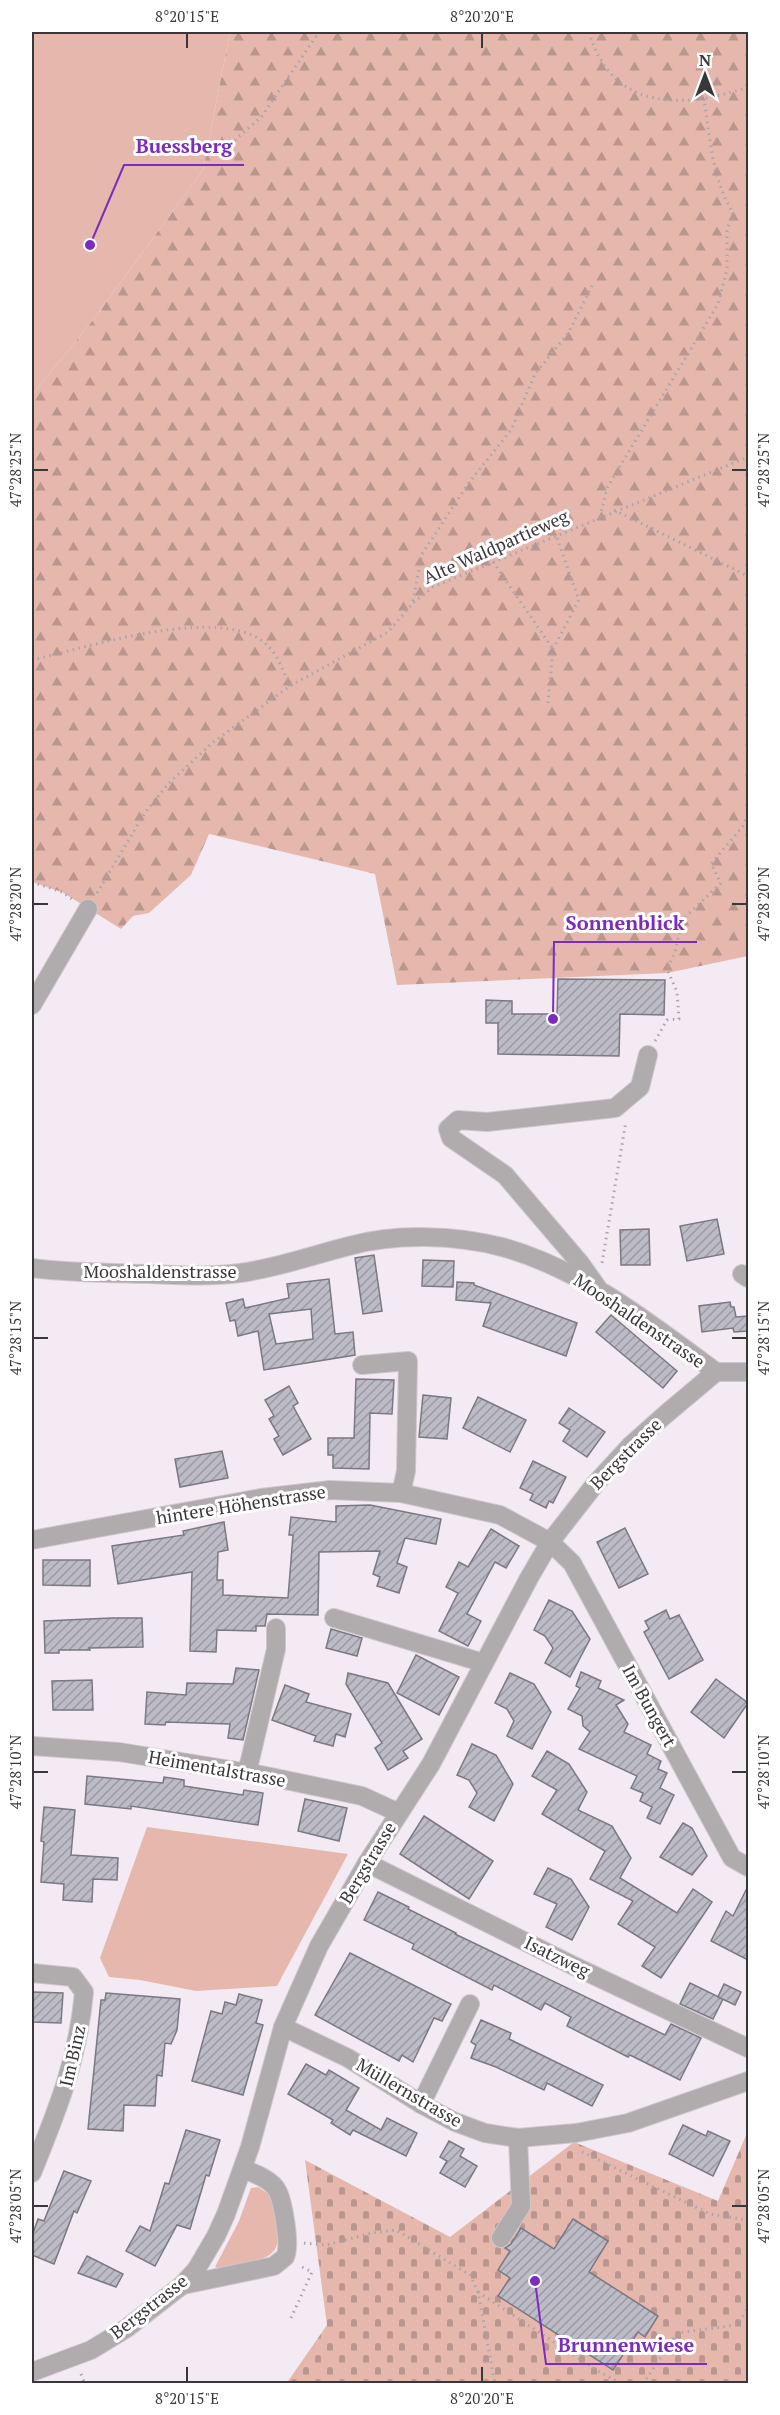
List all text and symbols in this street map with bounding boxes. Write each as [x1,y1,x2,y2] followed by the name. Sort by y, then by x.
[155,6,219,26] text: 8°20'15"E
[450,6,514,26] text: 8°20'20"E
[675,45,735,105] north arrow
[699,49,711,71] text: N
[124,127,244,165] callout: Buessberg
[136,132,233,159] text: Buessberg
[5,433,25,507] text: 47°28'25"N
[753,433,773,507] text: 47°28'25"N
[419,503,573,589] street label: Alte Waldpartieweg
[5,867,25,941] text: 47°28'20"N
[753,867,773,941] text: 47°28'20"N
[554,904,697,942] callout: Sonnenblick
[566,909,685,936] text: Sonnenblick
[83,1259,237,1283] street label: Mooshaldenstrasse
[569,1267,710,1373] street label: Mooshaldenstrasse
[5,1301,25,1375] text: 47°28'15"N
[753,1301,773,1375] text: 47°28'15"N
[584,1412,666,1494] street label: Bergstrasse
[154,1479,327,1529] street label: hintere Höhenstrasse
[617,1660,682,1751] street label: Im Bungert
[5,1735,25,1809] text: 47°28'10"N
[753,1735,773,1809] text: 47°28'10"N
[147,1744,288,1792] street label: Heimentalstrasse
[333,1817,401,1908] street label: Bergstrasse
[521,1930,595,1982] street label: Isatzweg
[53,2023,91,2089] street label: Im Binz
[352,2052,467,2132] street label: Müllernstrasse
[5,2169,25,2243] text: 47°28'05"N
[753,2169,773,2243] text: 47°28'05"N
[105,2269,192,2344] street label: Bergstrasse
[546,2326,707,2364] callout: Brunnenwiese
[558,2331,694,2358] text: Brunnenwiese
[155,2388,219,2408] text: 8°20'15"E
[450,2388,514,2408] text: 8°20'20"E

